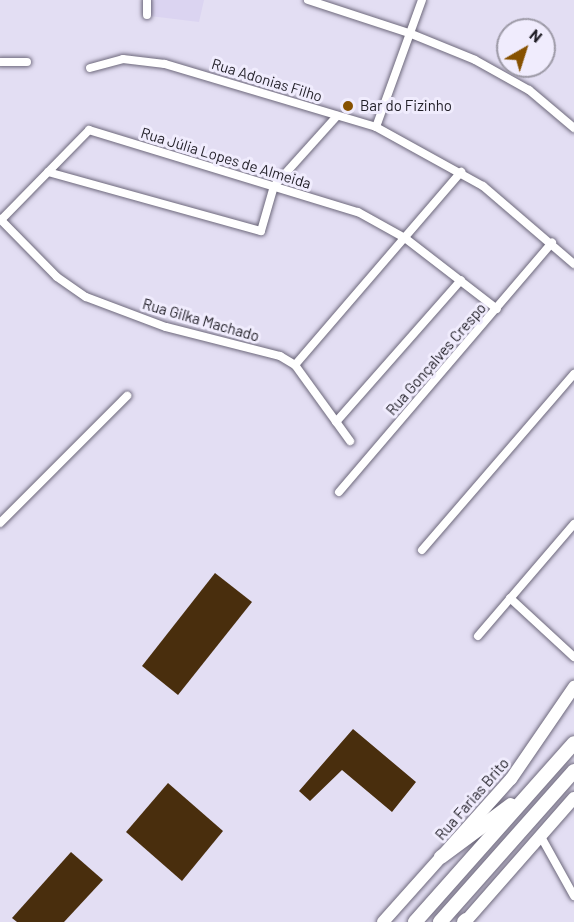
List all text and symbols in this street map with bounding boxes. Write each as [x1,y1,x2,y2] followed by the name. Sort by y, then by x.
[496,18,556,78] north arrow
[526,24,546,46] text: N
[209,55,325,105] street label: Rua Adonias Filho
[360,97,452,115] place label: Bar do Fizinho
[341,99,355,113] marker: Bar do Fizinho
[139,123,313,193] street label: Rua Júlia Lopes de Almeida
[140,295,262,345] street label: Rua Gilka Machado
[382,299,490,419] street label: Rua Gonçalves Crespo
[431,754,513,844] street label: Rua Farias Brito

